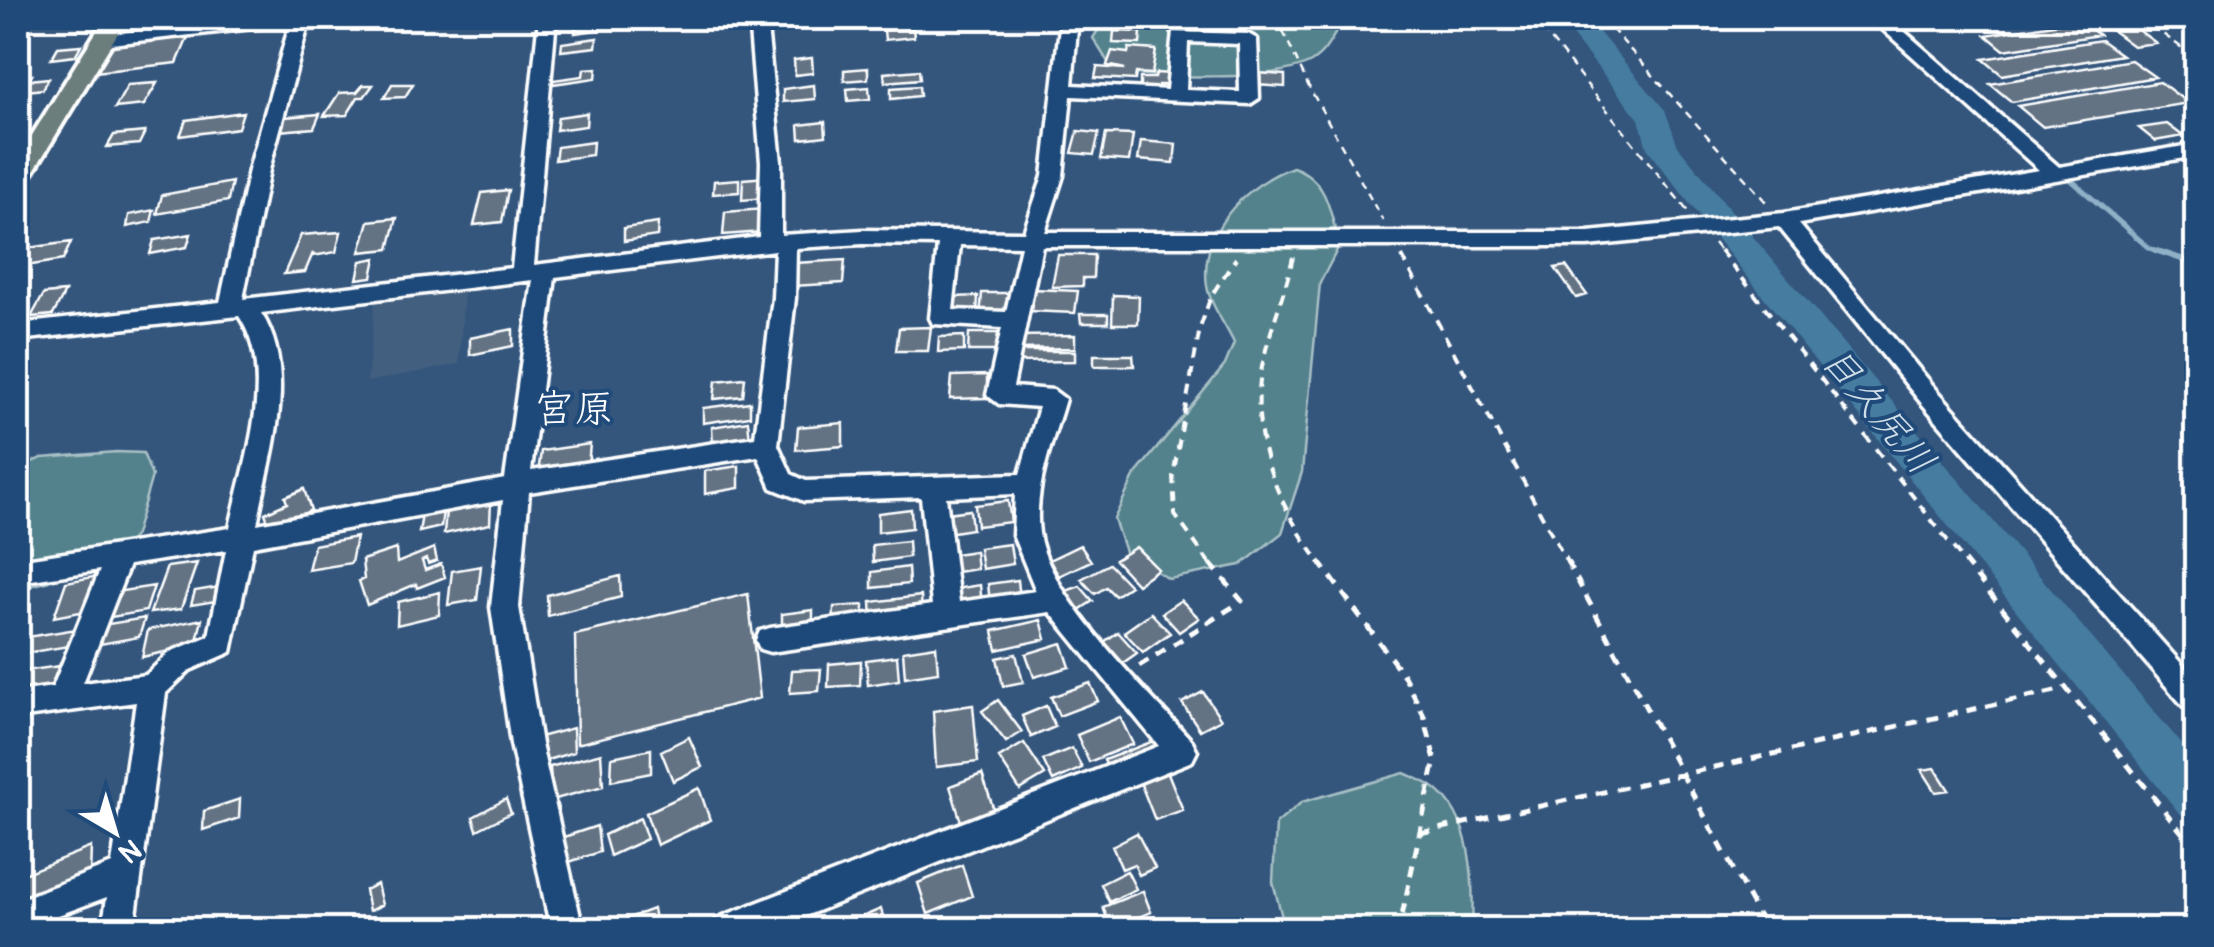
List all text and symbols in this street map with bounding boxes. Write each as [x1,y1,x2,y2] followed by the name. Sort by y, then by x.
[1811,337,1945,485] water label: 目久尻川
[534,385,614,434] district label: 宮原
[65,782,165,882] north arrow
[111,831,148,870] text: N

